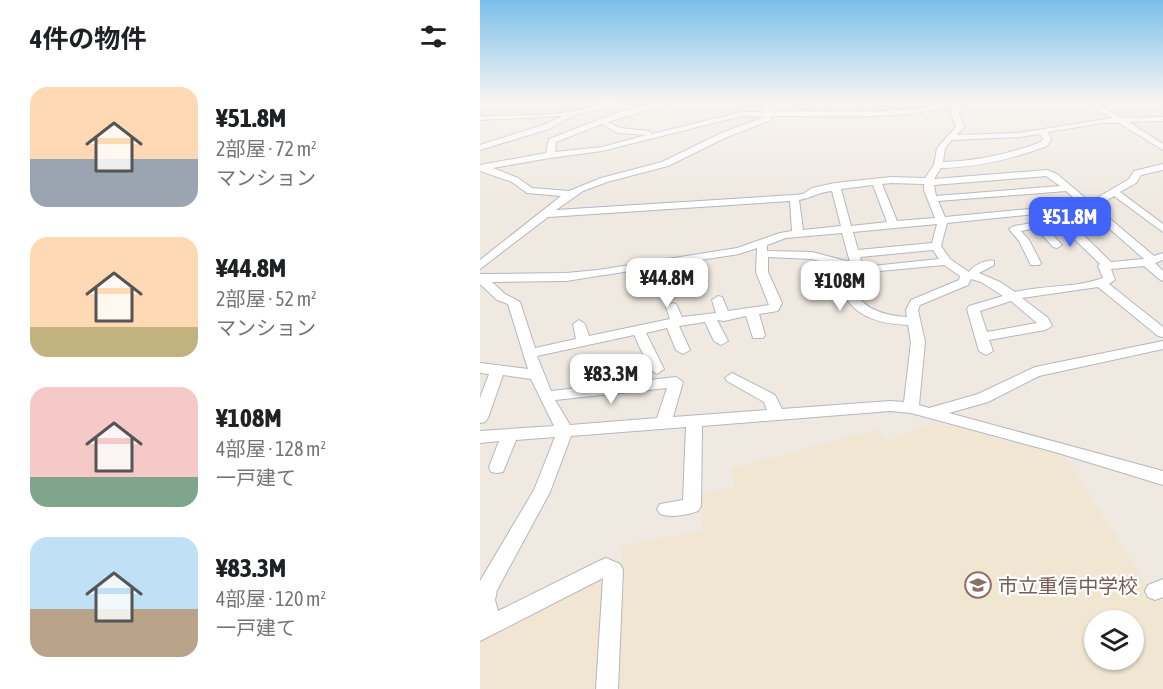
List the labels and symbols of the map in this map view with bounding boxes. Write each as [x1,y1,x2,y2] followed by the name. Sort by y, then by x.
[1021,197,1119,248] pin: ¥51.8M
[618,258,716,309] pin: ¥44.8M
[798,261,882,312] pin: ¥108M
[562,354,660,405] pin: ¥83.3M
[963,570,993,600] school or university icon: 市立重信中学校
[998,574,1138,597] place label: 市立重信中学校

